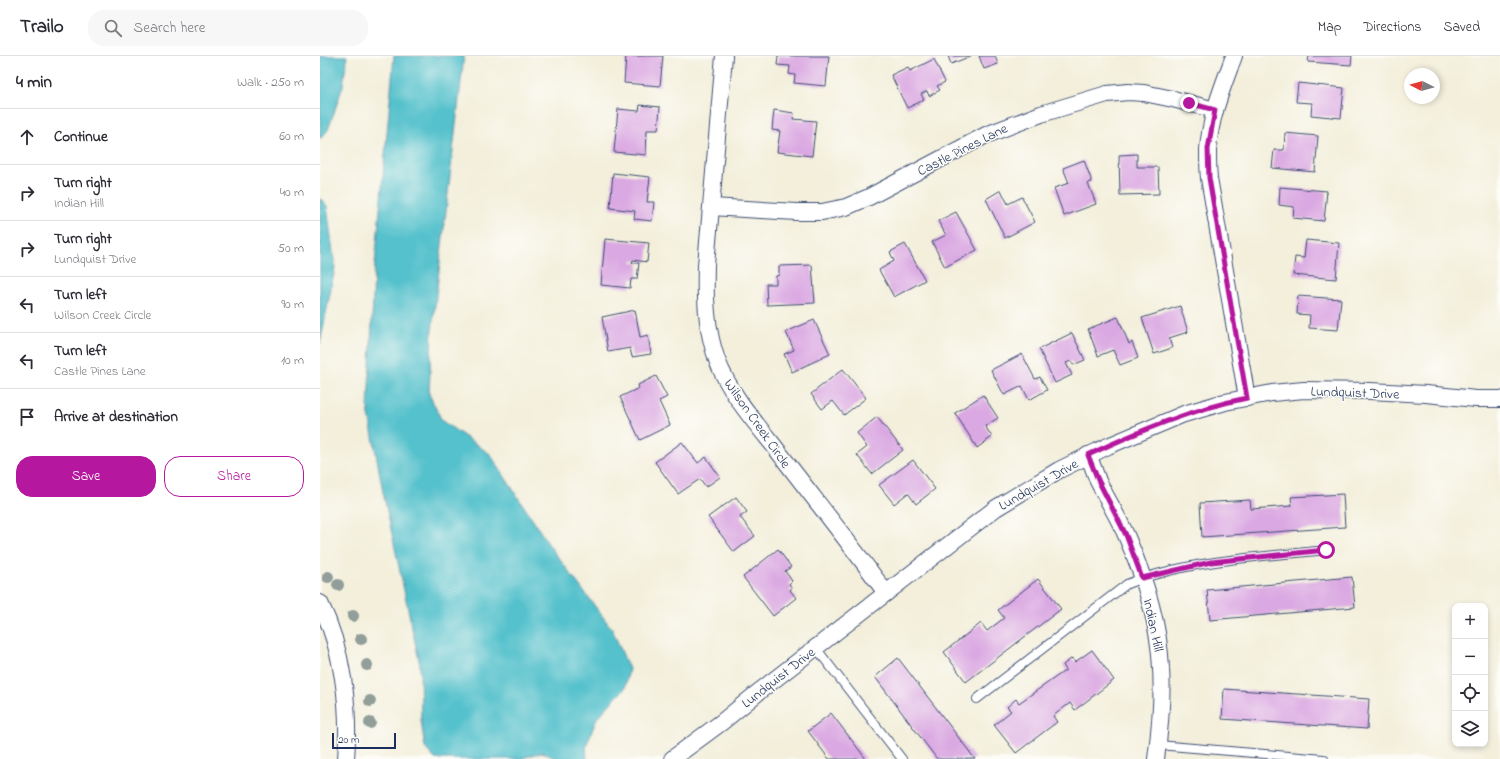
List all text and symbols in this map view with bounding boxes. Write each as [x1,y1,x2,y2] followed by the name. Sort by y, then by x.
[88,10,368,46] search box
[20,14,64,41] text: Trailo
[102,17,124,39] icon: search
[134,17,205,39] text: Search here
[1318,17,1341,38] text: Map
[1363,17,1421,38] text: Directions
[1443,17,1480,38] text: Saved
[1404,68,1440,104] north arrow
[16,70,52,95] text: 4 min
[237,73,304,92] text: Walk · 250 m
[1180,94,1198,112] route end
[914,118,1012,182] street label: Castle Pines Lane
[16,126,38,148] icon: ahead
[54,126,108,148] text: Continue
[279,127,304,146] text: 60 m
[54,172,112,194] text: Turn right
[16,182,38,204] icon: right
[280,183,304,202] text: 40 m
[54,194,104,213] text: Indian Hill
[54,228,112,250] text: Turn right
[16,238,38,260] icon: right
[278,239,304,258] text: 50 m
[54,250,136,269] text: Lundquist Drive
[54,284,107,306] text: Turn left
[16,294,38,316] icon: left
[281,295,304,314] text: 90 m
[54,306,151,325] text: Wilson Creek Circle
[54,340,107,362] text: Turn left
[16,350,38,372] icon: left
[281,351,304,370] text: 10 m
[54,362,146,381] text: Castle Pines Lane
[718,375,796,473] street label: Wilson Creek Circle
[1310,381,1400,406] street label: Lundquist Drive
[16,406,38,428] icon: arrive
[54,406,178,428] text: Arrive at destination
[995,454,1083,517] street label: Lundquist Drive
[16,456,156,497] button: Save
[164,456,304,497] button: Share
[1317,541,1335,559] route start
[1137,597,1168,654] street label: Indian Hill
[1452,603,1488,747] map controls
[1452,603,1488,639] button: +
[1452,639,1488,675] button: −
[737,642,821,714] street label: Lundquist Drive
[1452,675,1488,711] button: locate
[1452,711,1488,747] button: layers
[332,731,396,750] scale bar
[338,732,360,748] text: 20 m

